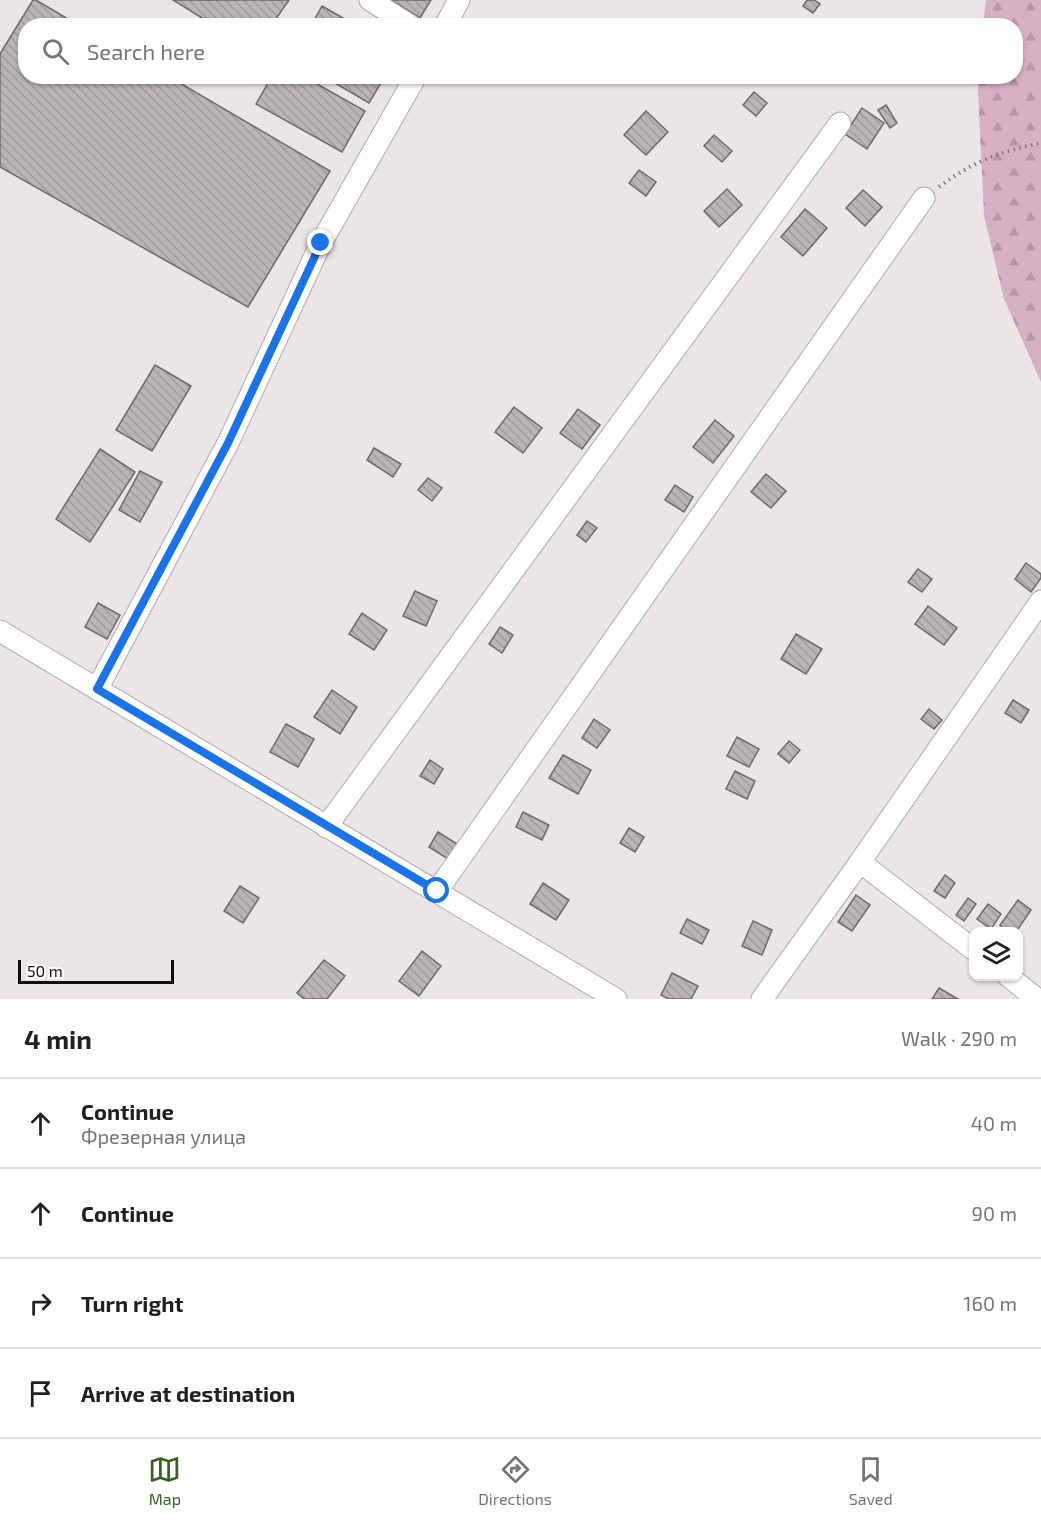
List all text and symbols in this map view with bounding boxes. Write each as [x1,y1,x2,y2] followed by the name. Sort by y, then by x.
[18,18,1023,84] search box
[39,35,72,68] icon: search
[87,38,205,64] text: Search here
[307,229,333,255] route end
[423,877,449,903] route start
[969,927,1023,981] map controls
[969,927,1023,981] button: layers
[18,957,174,984] scale bar
[27,961,63,980] text: 50 m
[24,1023,92,1054] text: 4 min
[901,1026,1017,1050] text: Walk · 290 m
[81,1098,174,1124] text: Continue
[24,1107,57,1140] icon: ahead
[971,1111,1017,1135] text: 40 m
[81,1124,246,1148] text: Фрезерная улица
[24,1197,57,1230] icon: ahead
[81,1200,174,1226] text: Continue
[972,1201,1017,1225] text: 90 m
[24,1287,57,1320] icon: right
[81,1290,183,1316] text: Turn right
[964,1291,1017,1315] text: 160 m
[24,1377,57,1410] icon: arrive
[81,1380,295,1406] text: Arrive at destination
[148,1453,181,1508] tab: Map
[478,1453,552,1508] tab: Directions
[849,1453,893,1508] tab: Saved

